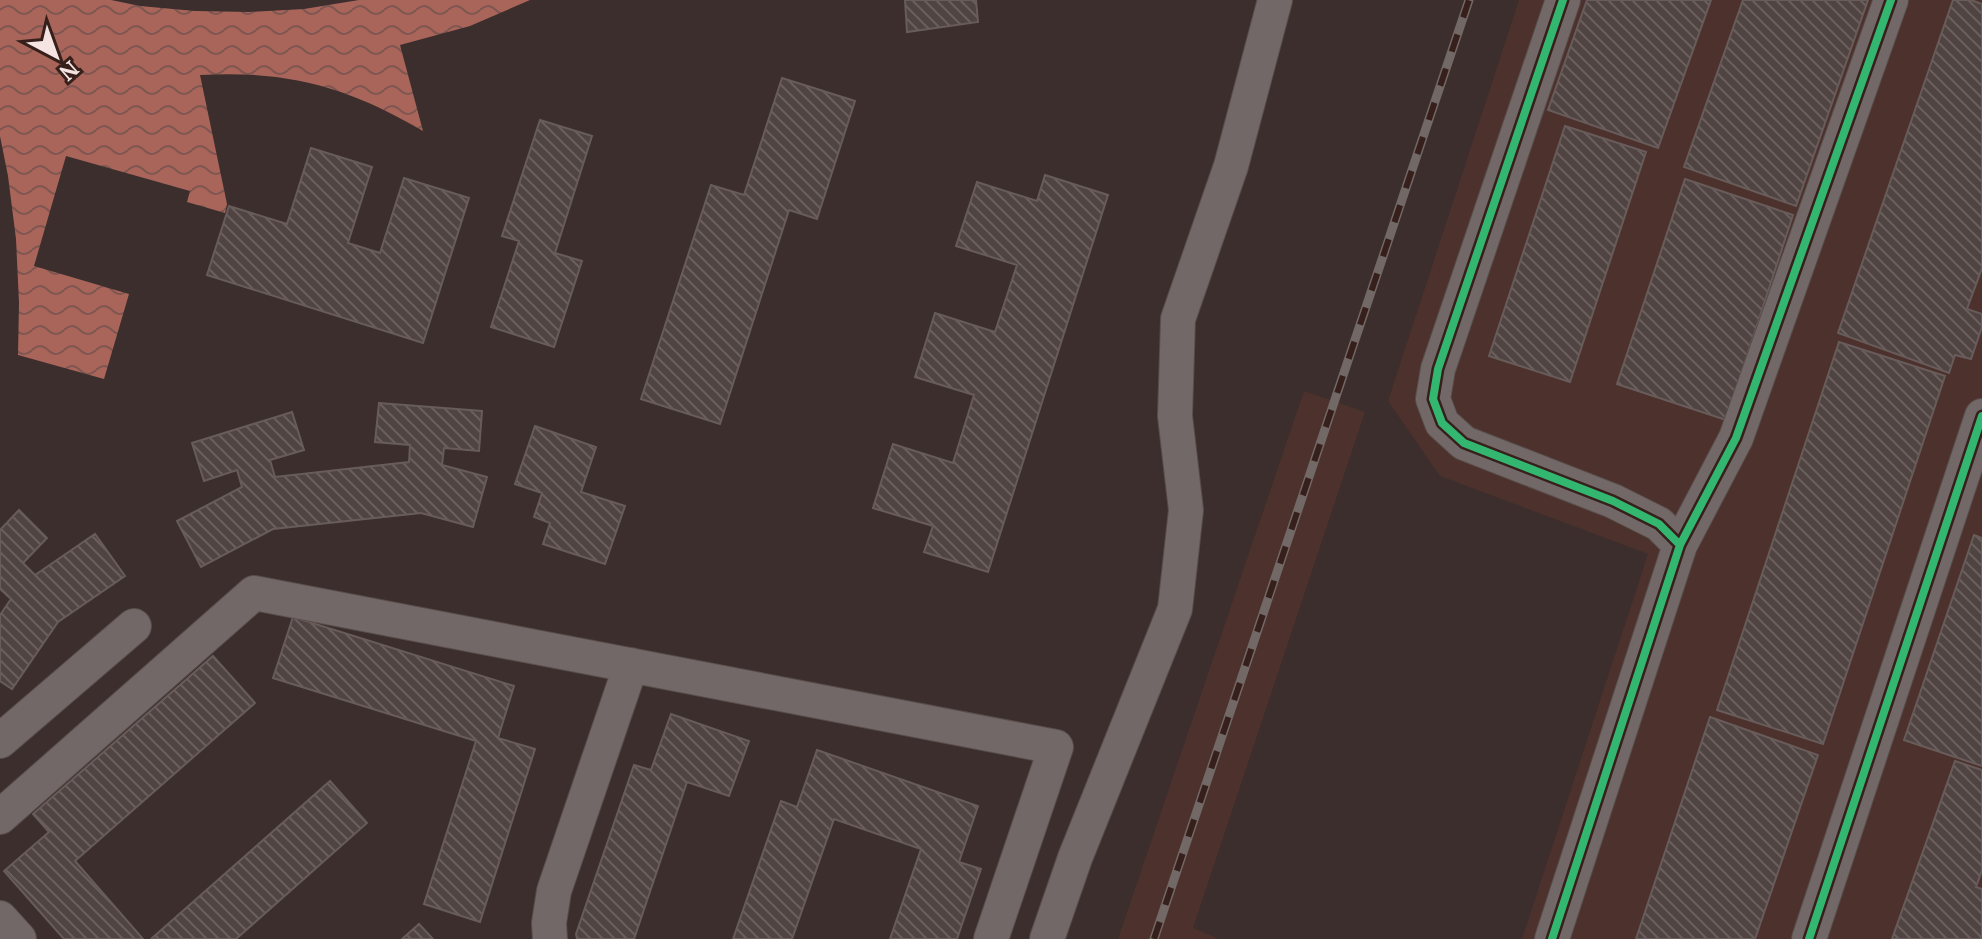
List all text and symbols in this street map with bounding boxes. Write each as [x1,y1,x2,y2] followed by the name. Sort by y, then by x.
[16,16,96,96] north arrow
[53,55,85,88] text: N

